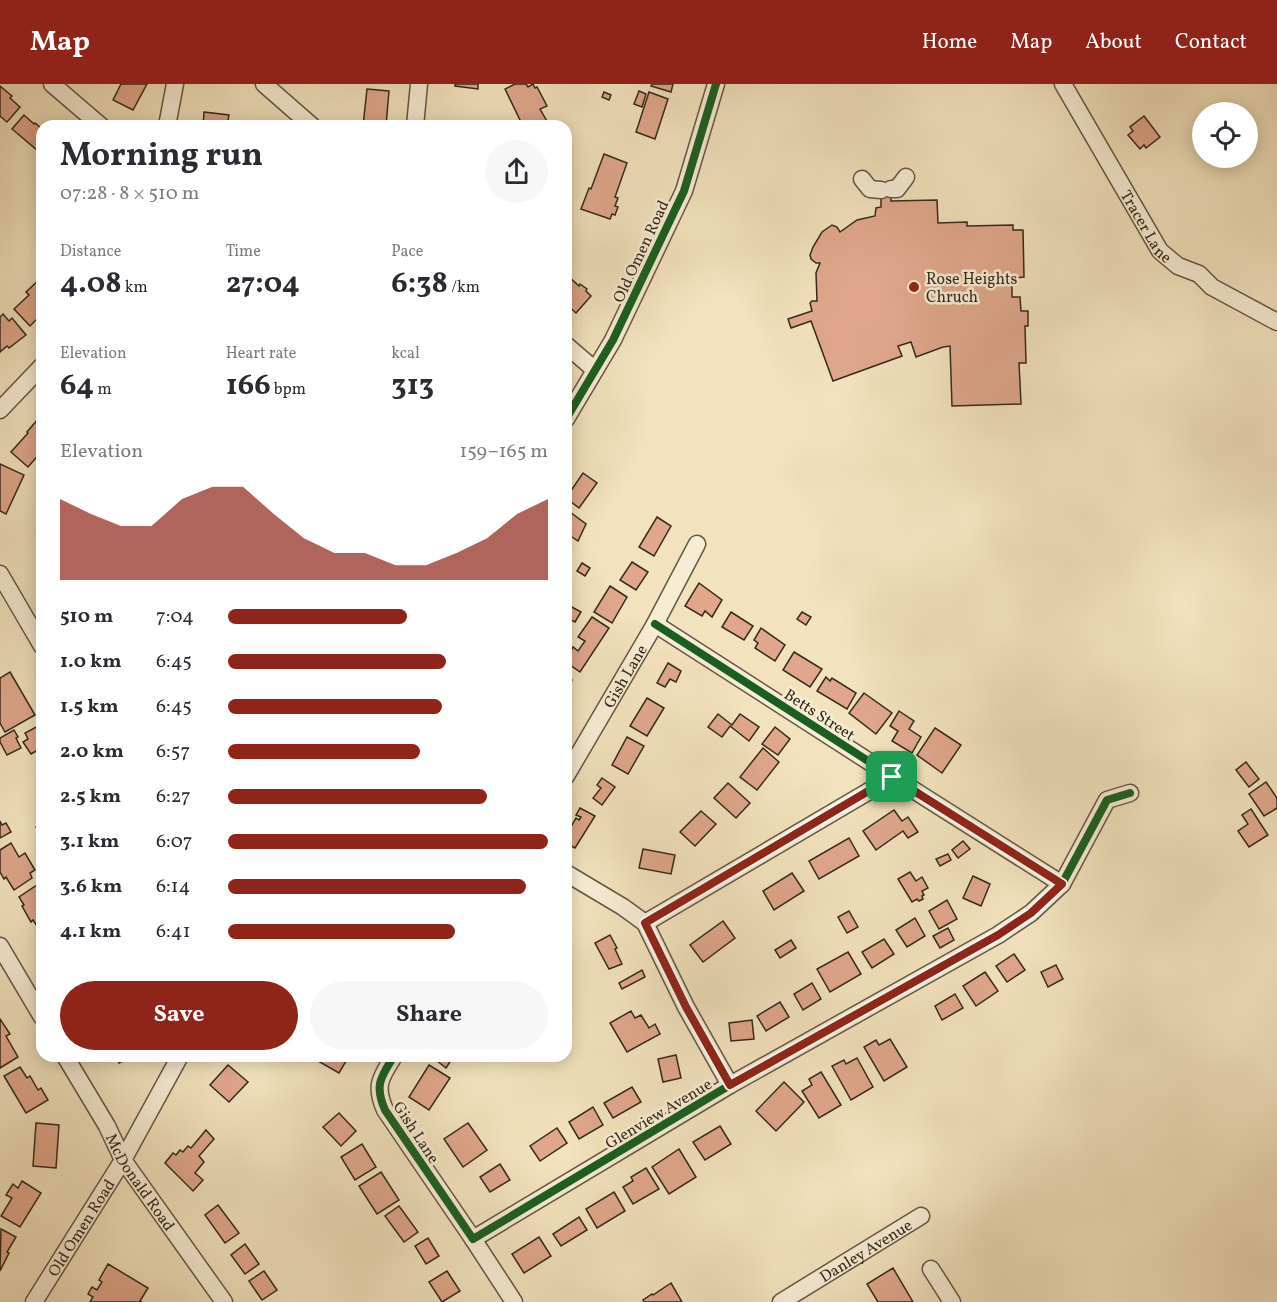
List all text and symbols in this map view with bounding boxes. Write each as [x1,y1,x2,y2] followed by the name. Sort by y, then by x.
[30,23,90,62] text: Map
[922,28,977,57] text: Home
[1010,28,1052,57] text: Map
[1085,28,1142,57] text: About
[1175,28,1247,57] text: Contact
[1192,102,1258,168] map controls
[1192,102,1258,168] button: locate
[60,134,263,180] text: Morning run
[485,140,548,203] button: share
[60,180,200,208] text: 07:28 · 8 × 510 m
[1114,187,1176,269] street label: Tracer Lane
[608,197,675,307] street label: Old Omen Road
[60,241,121,263] text: Distance
[226,241,261,263] text: Time
[391,241,423,263] text: Pace
[60,263,122,305] text: 4.08
[226,263,300,305] text: 27:04
[391,263,448,305] text: 6:38
[926,269,1018,309] place label: Rose Heights Chruch
[122,277,148,299] text: km
[448,277,480,299] text: /km
[907,280,921,294] marker: Rose Heights Chruch
[60,343,127,365] text: Elevation
[226,343,296,365] text: Heart rate
[391,343,420,365] text: kcal
[60,365,94,407] text: 64
[226,365,271,407] text: 166
[391,365,434,407] text: 313
[94,379,112,401] text: m
[271,379,306,401] text: bpm
[60,438,143,466] text: Elevation
[460,438,548,466] text: 159–165 m
[60,603,113,631] text: 510 m
[156,603,194,631] text: 7:04
[599,641,654,713] street label: Gish Lane
[60,648,122,676] text: 1.0 km
[156,648,192,676] text: 6:45
[779,685,859,747] street label: Betts Street
[60,693,119,721] text: 1.5 km
[156,693,192,721] text: 6:45
[60,738,124,766] text: 2.0 km
[156,738,190,766] text: 6:57
[866,751,917,802] pin
[875,760,908,793] icon: arrive
[60,783,121,811] text: 2.5 km
[156,783,191,811] text: 6:27
[60,828,119,856] text: 3.1 km
[156,828,193,856] text: 6:07
[60,873,122,901] text: 3.6 km
[156,873,191,901] text: 6:14
[60,918,121,946] text: 4.1 km
[156,918,191,946] text: 6:41
[60,981,298,1050] button: Save
[310,981,548,1050] button: Share
[601,1074,717,1155] street label: Glenview Avenue
[387,1098,444,1169] street label: Gish Lane
[99,1130,179,1236] street label: McDonald Road
[44,1176,121,1281] street label: Old Omen Road
[816,1215,917,1289] street label: Danley Avenue

